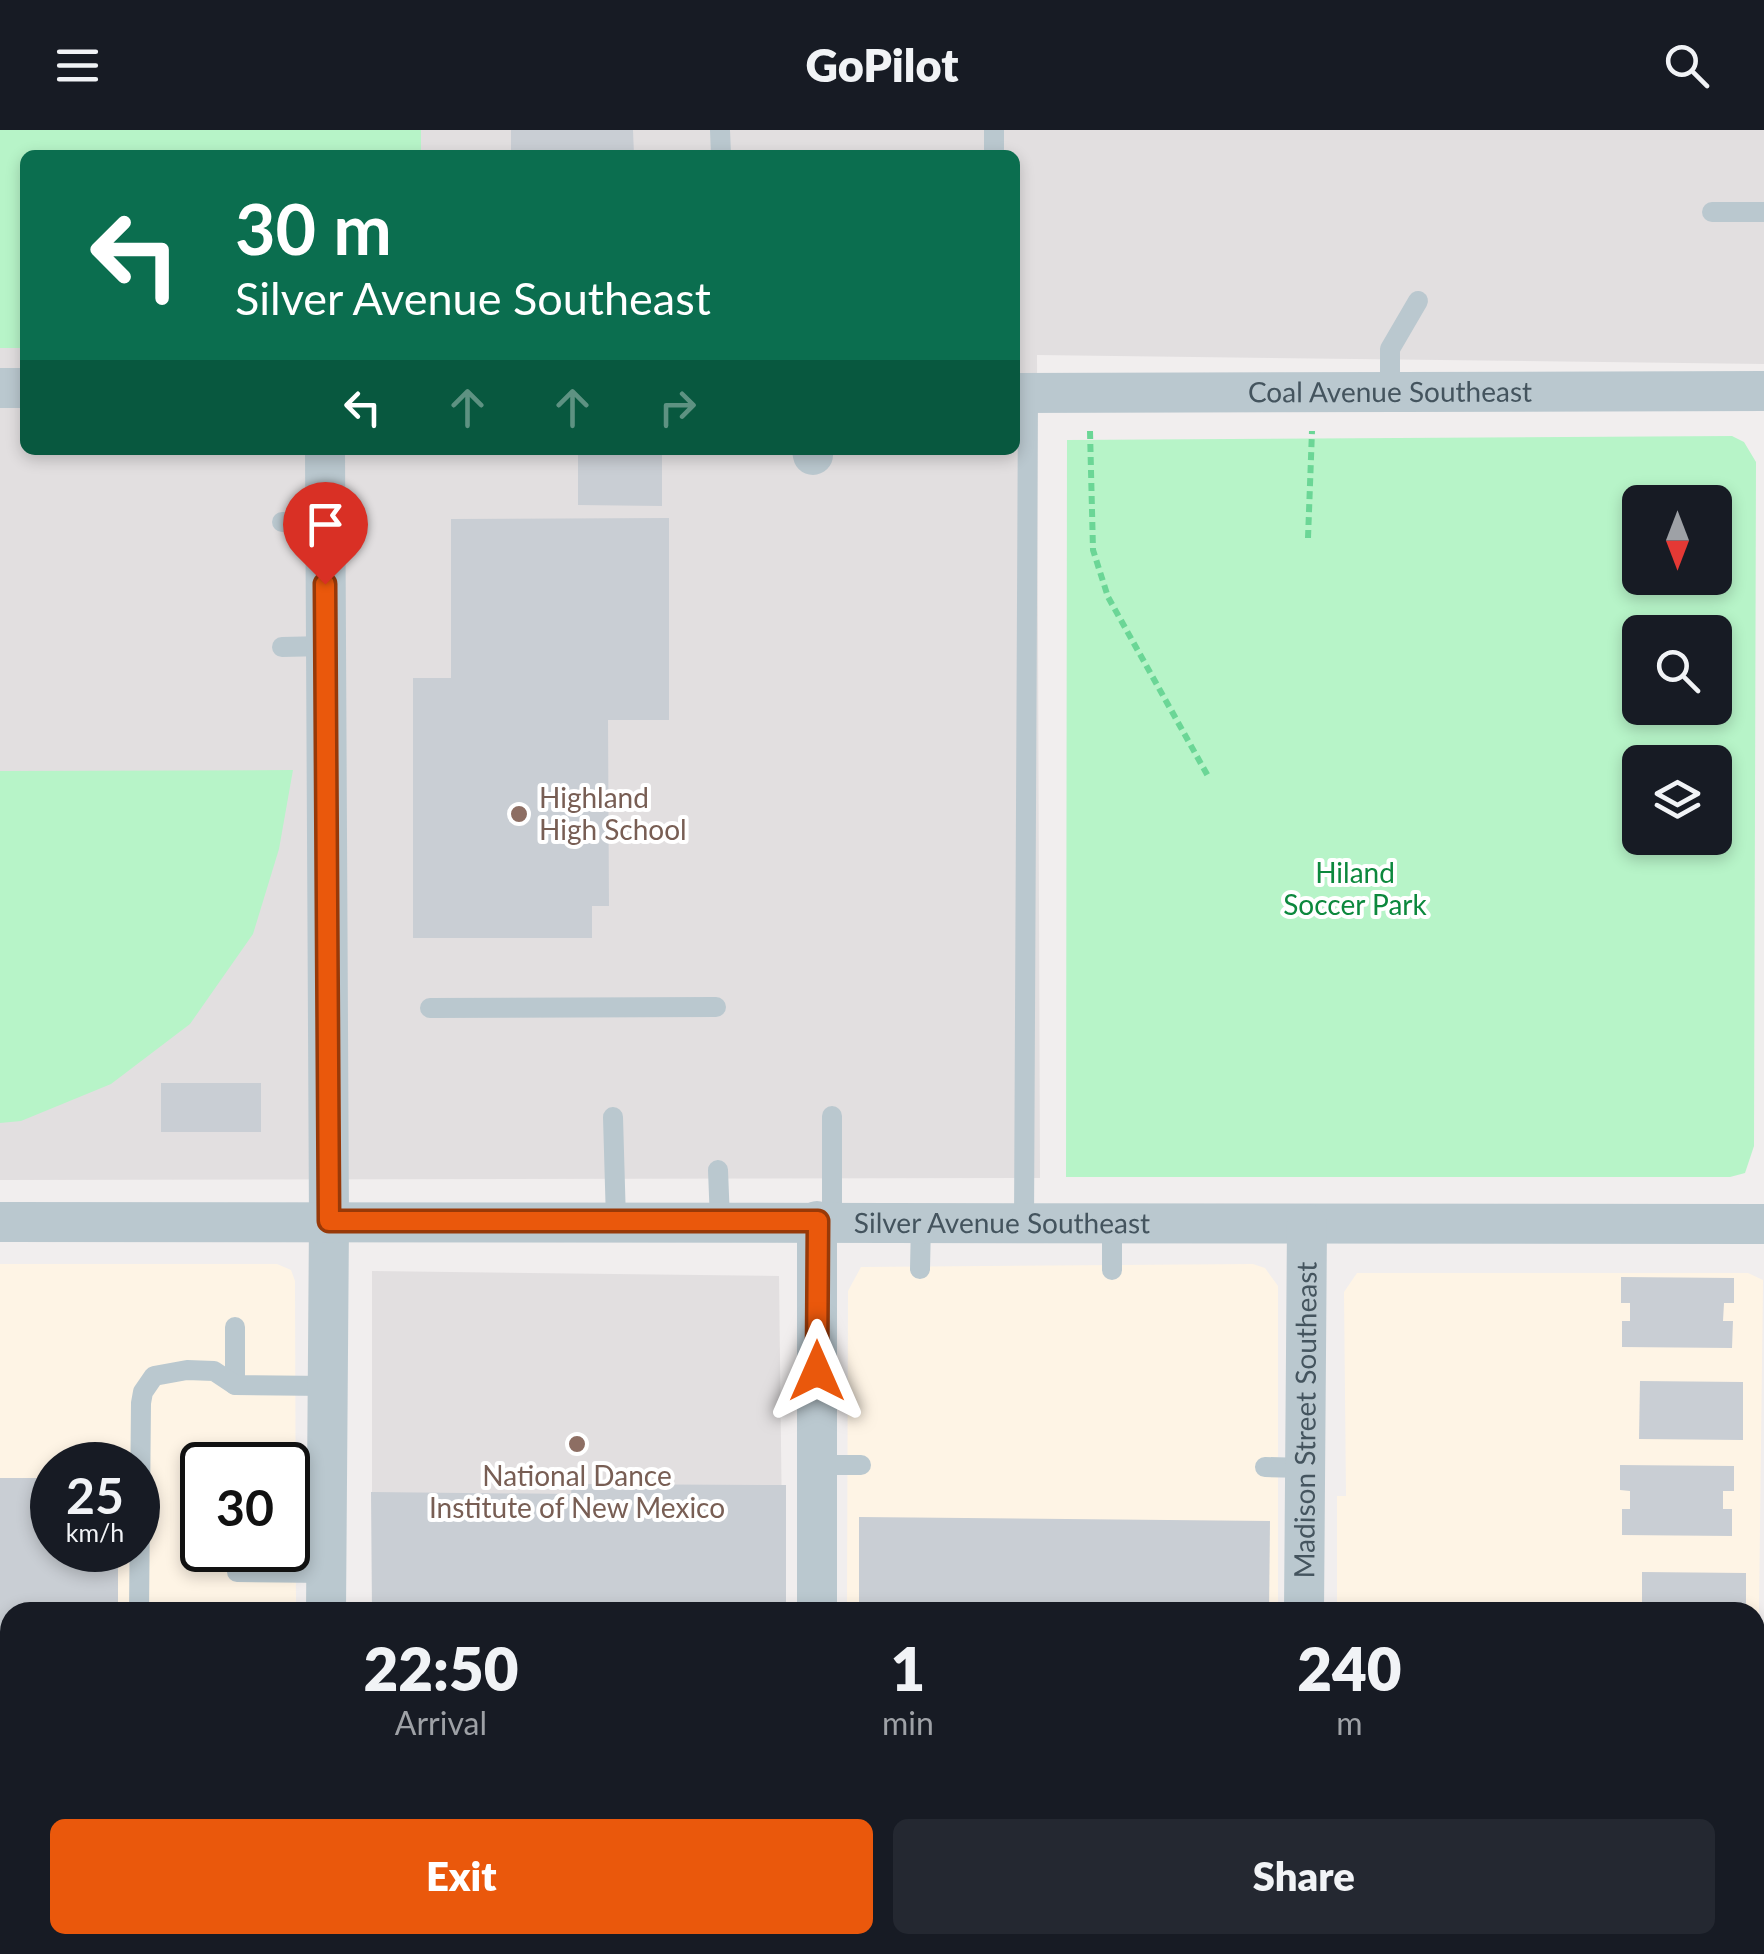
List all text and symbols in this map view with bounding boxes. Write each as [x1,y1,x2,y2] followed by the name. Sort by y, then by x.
[50,38,105,93] icon: menu
[806,38,958,92] text: GoPilot
[1659,38,1714,93] icon: search
[235,186,392,270] text: 30 m
[70,190,200,320] icon: left
[235,271,711,325] text: Silver Avenue Southeast
[1248,374,1532,408] street label: Coal Avenue Southeast
[335,380,390,435] icon: left
[440,380,495,435] icon: ahead
[545,380,600,435] icon: ahead
[650,380,705,435] icon: right
[283,482,368,585] pin
[1622,485,1732,595] north arrow
[1622,485,1732,855] map controls
[298,497,353,552] icon: arrive
[1622,615,1732,725] button: search
[1622,745,1732,855] button: layers
[539,780,687,846] place label: Highland High School
[508,803,530,825] marker: Highland High School
[1283,855,1428,921] park label: Hiland Soccer Park
[854,1205,1150,1239] street label: Silver Avenue Southeast
[1286,1261,1323,1579] street label: Madison Street Southeast
[765,1319,869,1423] position arrow
[566,1433,588,1455] marker: National Dance Institute of New Mexico
[180,1442,310,1572] speed limit sign: 30
[429,1458,725,1524] place label: National Dance Institute of New Mexico
[66,1465,124,1525] text: 25
[66,1517,124,1547] text: km/h
[363,1632,519,1704] text: 22:50
[890,1632,925,1704] text: 1
[1297,1632,1402,1704] text: 240
[395,1703,487,1742] text: Arrival
[882,1703,934,1742] text: min
[1336,1703,1363,1742] text: m
[50,1819,873,1934] button: Exit
[893,1819,1715,1934] button: Share

